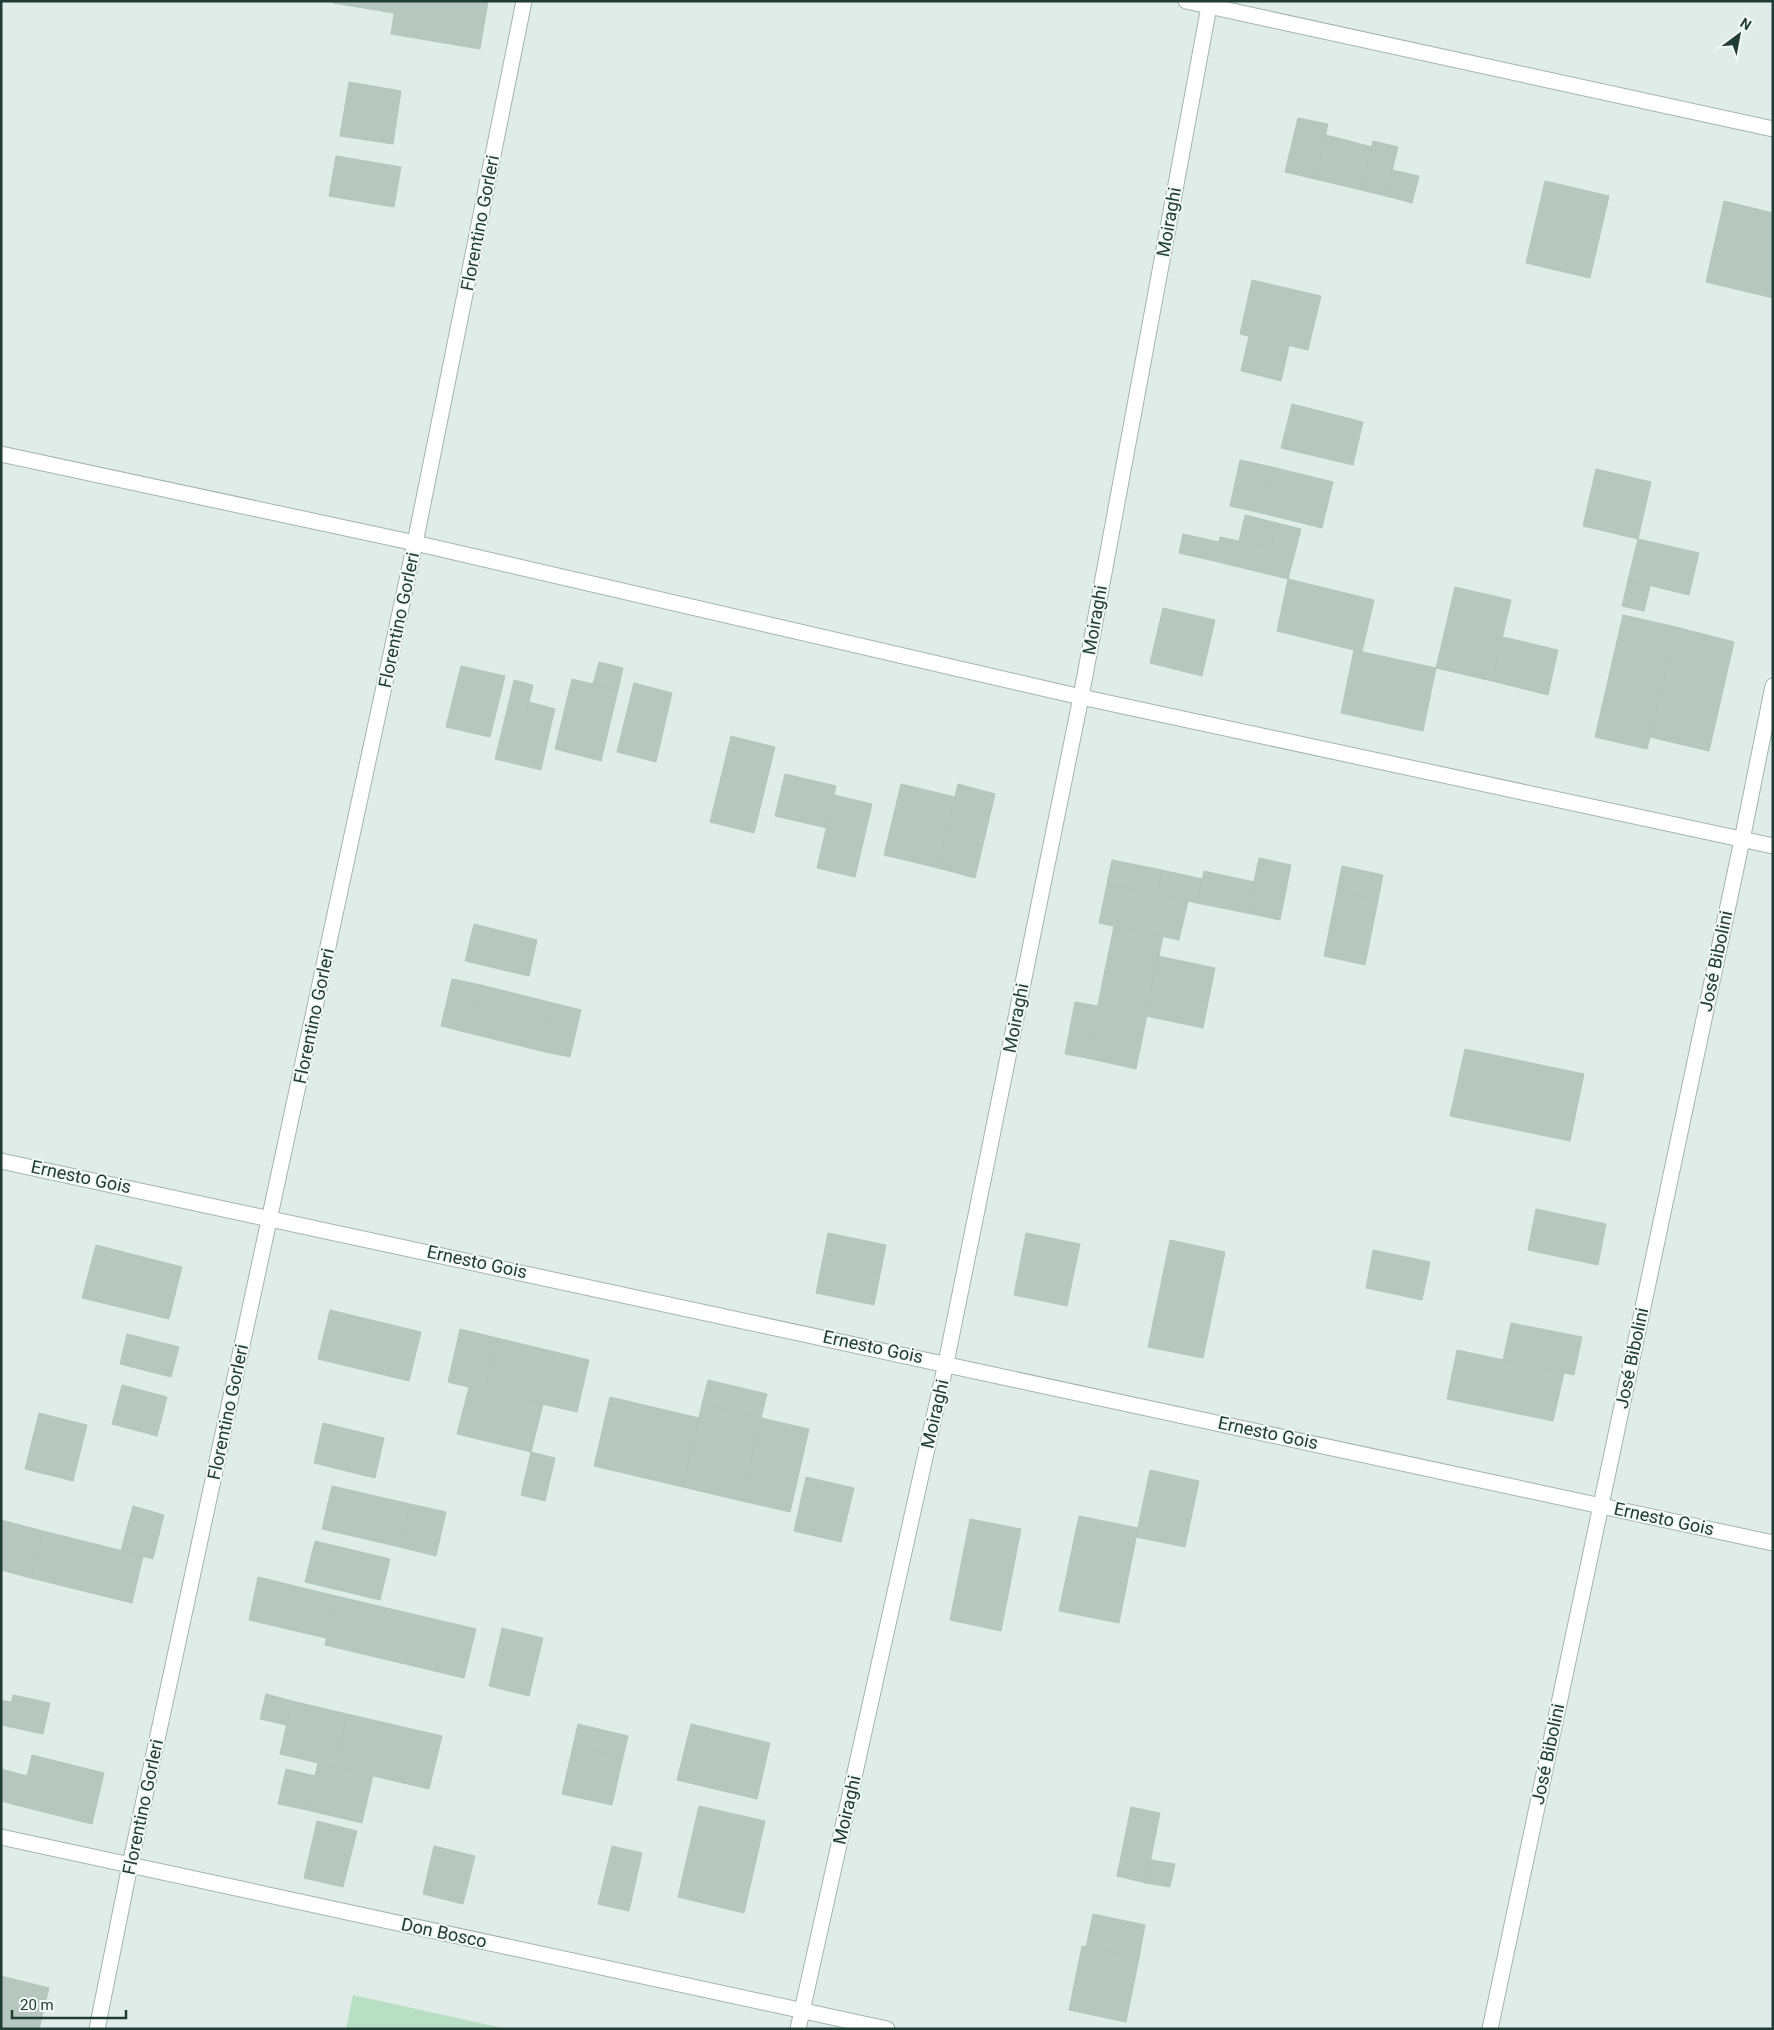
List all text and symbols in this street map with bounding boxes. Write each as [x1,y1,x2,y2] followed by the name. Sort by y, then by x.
[1714,10,1764,60] north arrow
[1737,15,1754,33] text: N
[456,153,503,293] street label: Florentino Gorleri
[1152,185,1185,258] street label: Moiraghi
[374,550,423,690] street label: Florentino Gorleri
[1078,583,1111,656] street label: Moiraghi
[1695,909,1736,1013] street label: José Bibolini
[289,946,338,1086] street label: Florentino Gorleri
[998,981,1033,1054] street label: Moiraghi
[29,1156,133,1197] street label: Ernesto Gois
[425,1241,529,1282] street label: Ernesto Gois
[1611,1306,1652,1410] street label: José Bibolini
[821,1326,925,1367] street label: Ernesto Gois
[203,1342,252,1482] street label: Florentino Gorleri
[916,1377,953,1450] street label: Moiraghi
[1216,1412,1320,1453] street label: Ernesto Gois
[1612,1498,1716,1539] street label: Ernesto Gois
[1527,1702,1568,1806] street label: José Bibolini
[118,1737,167,1877] street label: Florentino Gorleri
[828,1773,865,1846] street label: Moiraghi
[399,1913,489,1952] street label: Don Bosco
[12,1988,126,2020] scale bar
[20,1996,54,2014] text: 20 m

